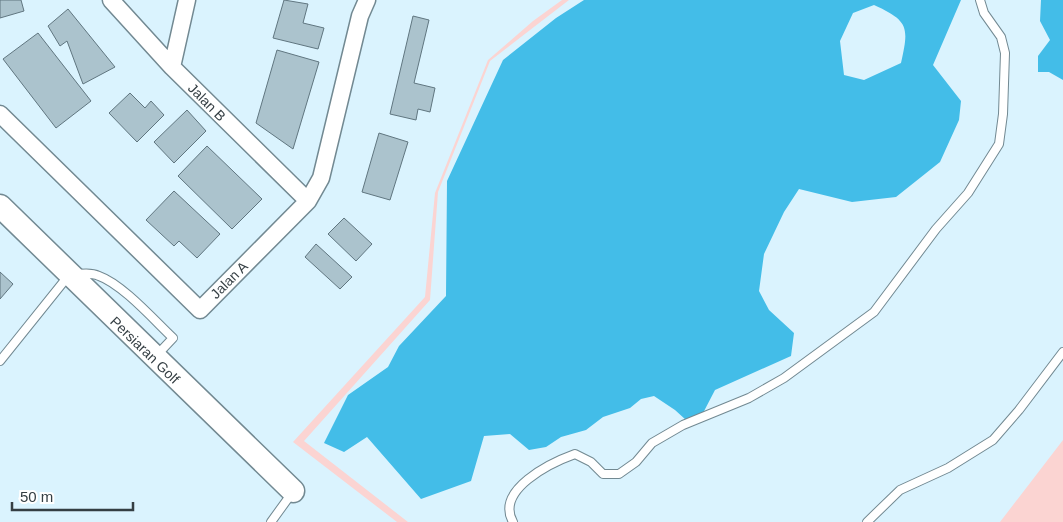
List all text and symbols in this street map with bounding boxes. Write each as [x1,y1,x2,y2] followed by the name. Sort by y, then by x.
[185,80,229,124] street label: Jalan B
[207,258,251,302] street label: Jalan A
[107,313,183,387] street label: Persiaran Golf
[12,480,134,512] scale bar
[20,488,53,505] text: 50 m

